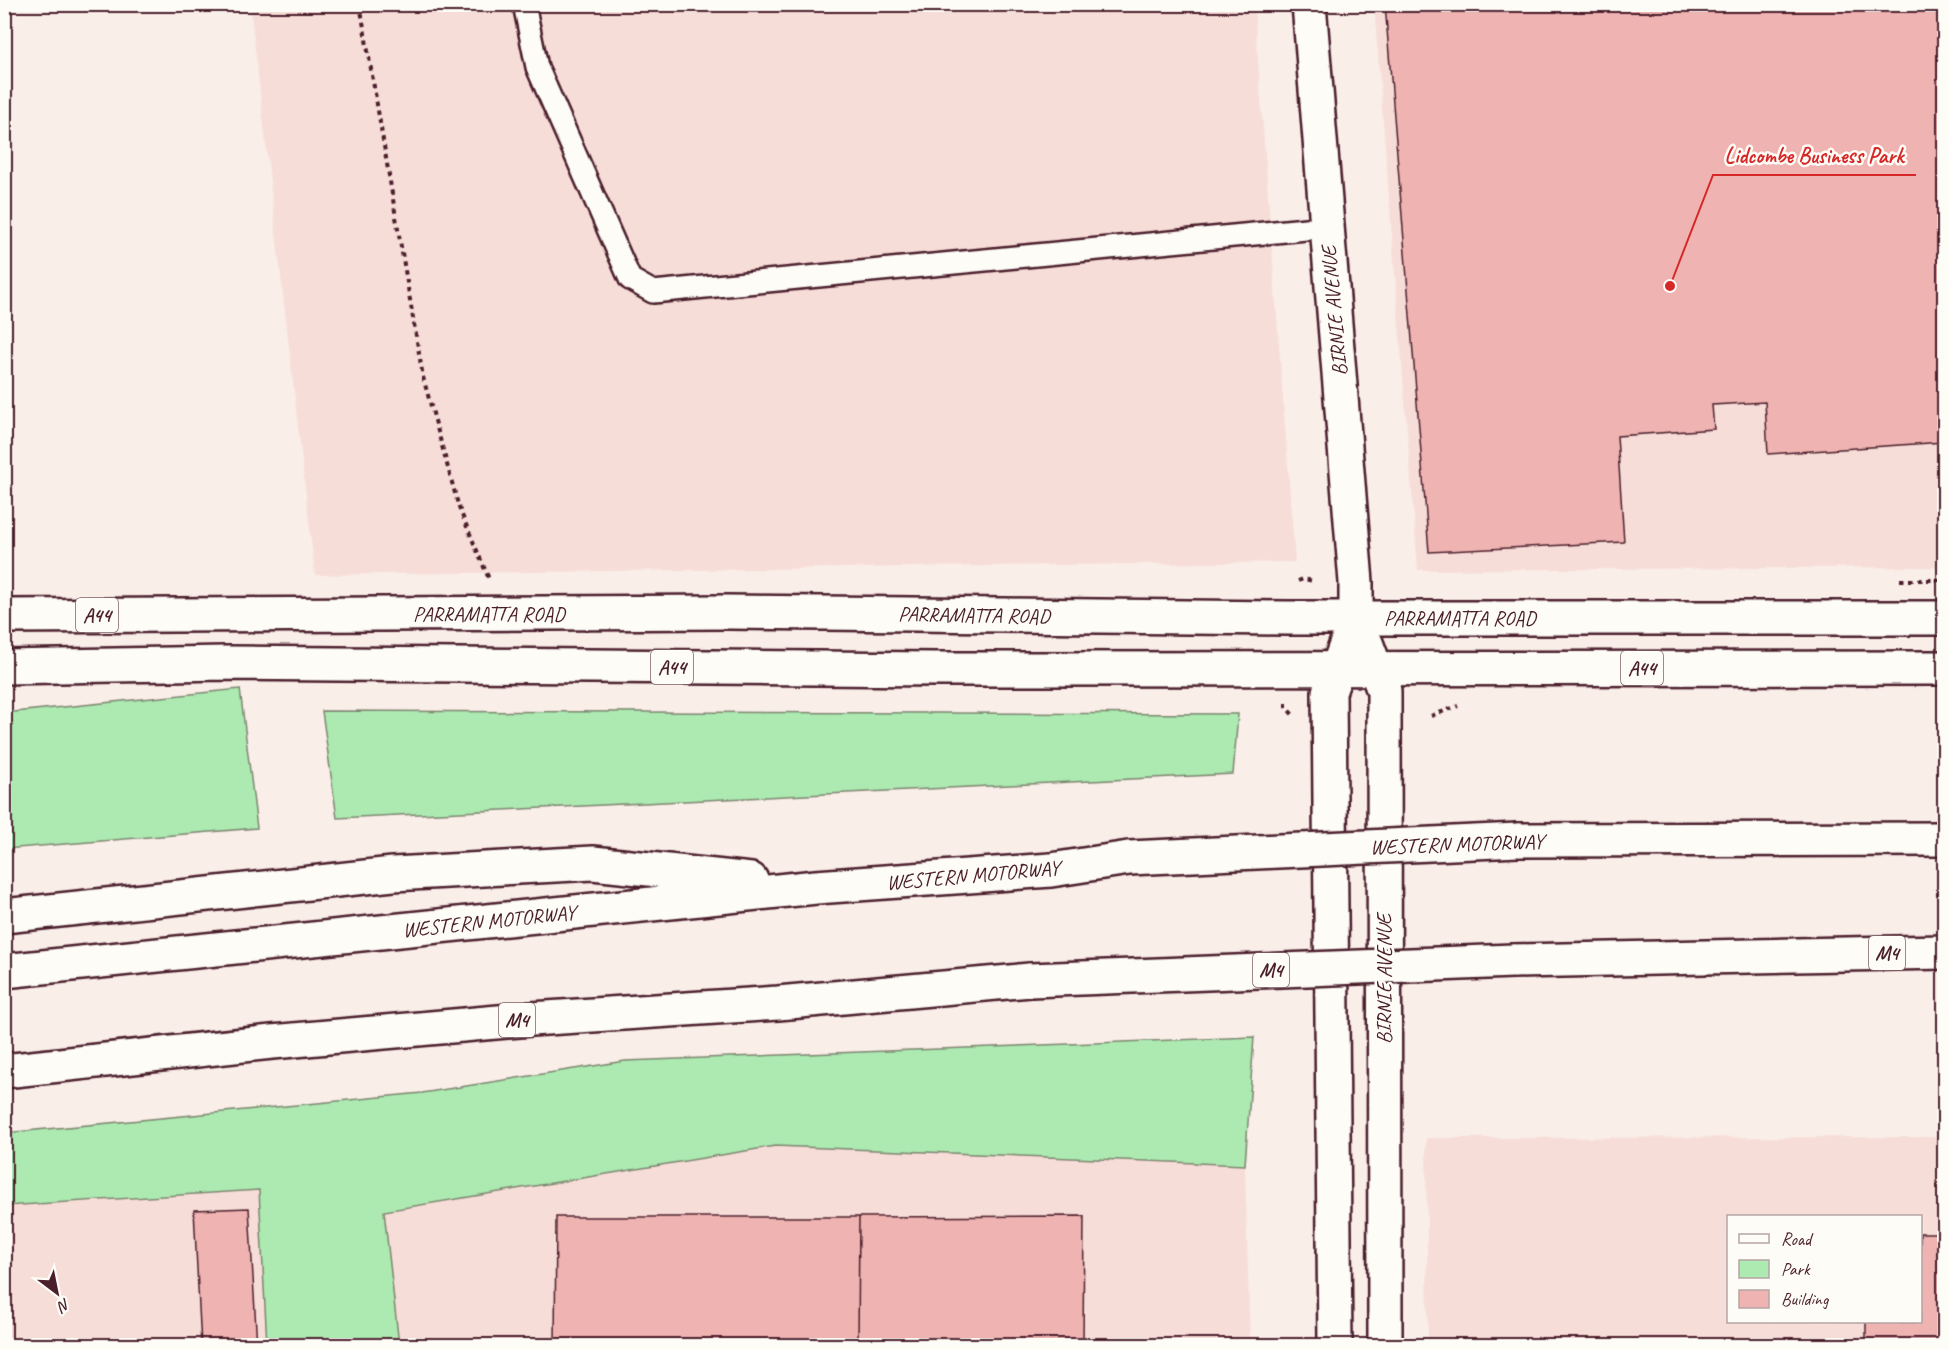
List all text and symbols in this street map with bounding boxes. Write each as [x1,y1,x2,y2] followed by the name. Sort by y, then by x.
[1713,135,1916,175] callout: Lidcombe Business Park
[1725,142,1905,170] text: Lidcombe Business Park
[1315,242,1353,377] street label: BIRNIE AVENUE
[76,598,118,632] road number: A44
[413,601,567,627] street label: PARRAMATTA ROAD
[898,601,1052,629] street label: PARRAMATTA ROAD
[1384,605,1538,631] street label: PARRAMATTA ROAD
[651,650,693,684] road number: A44
[1621,651,1663,685] road number: A44
[1370,828,1549,860] street label: WESTERN MOTORWAY
[885,854,1065,896] street label: WESTERN MOTORWAY
[401,899,581,943] street label: WESTERN MOTORWAY
[1371,911,1397,1044] street label: BIRNIE AVENUE
[1869,936,1905,970] road number: M4
[1253,953,1289,987] road number: M4
[499,1003,535,1037] road number: M4
[1727,1215,1922,1323] legend
[1781,1228,1814,1250] text: Road
[1781,1258,1811,1280] text: Park
[27,1263,87,1323] north arrow
[1781,1288,1830,1310] text: Building
[52,1294,74,1318] text: N

